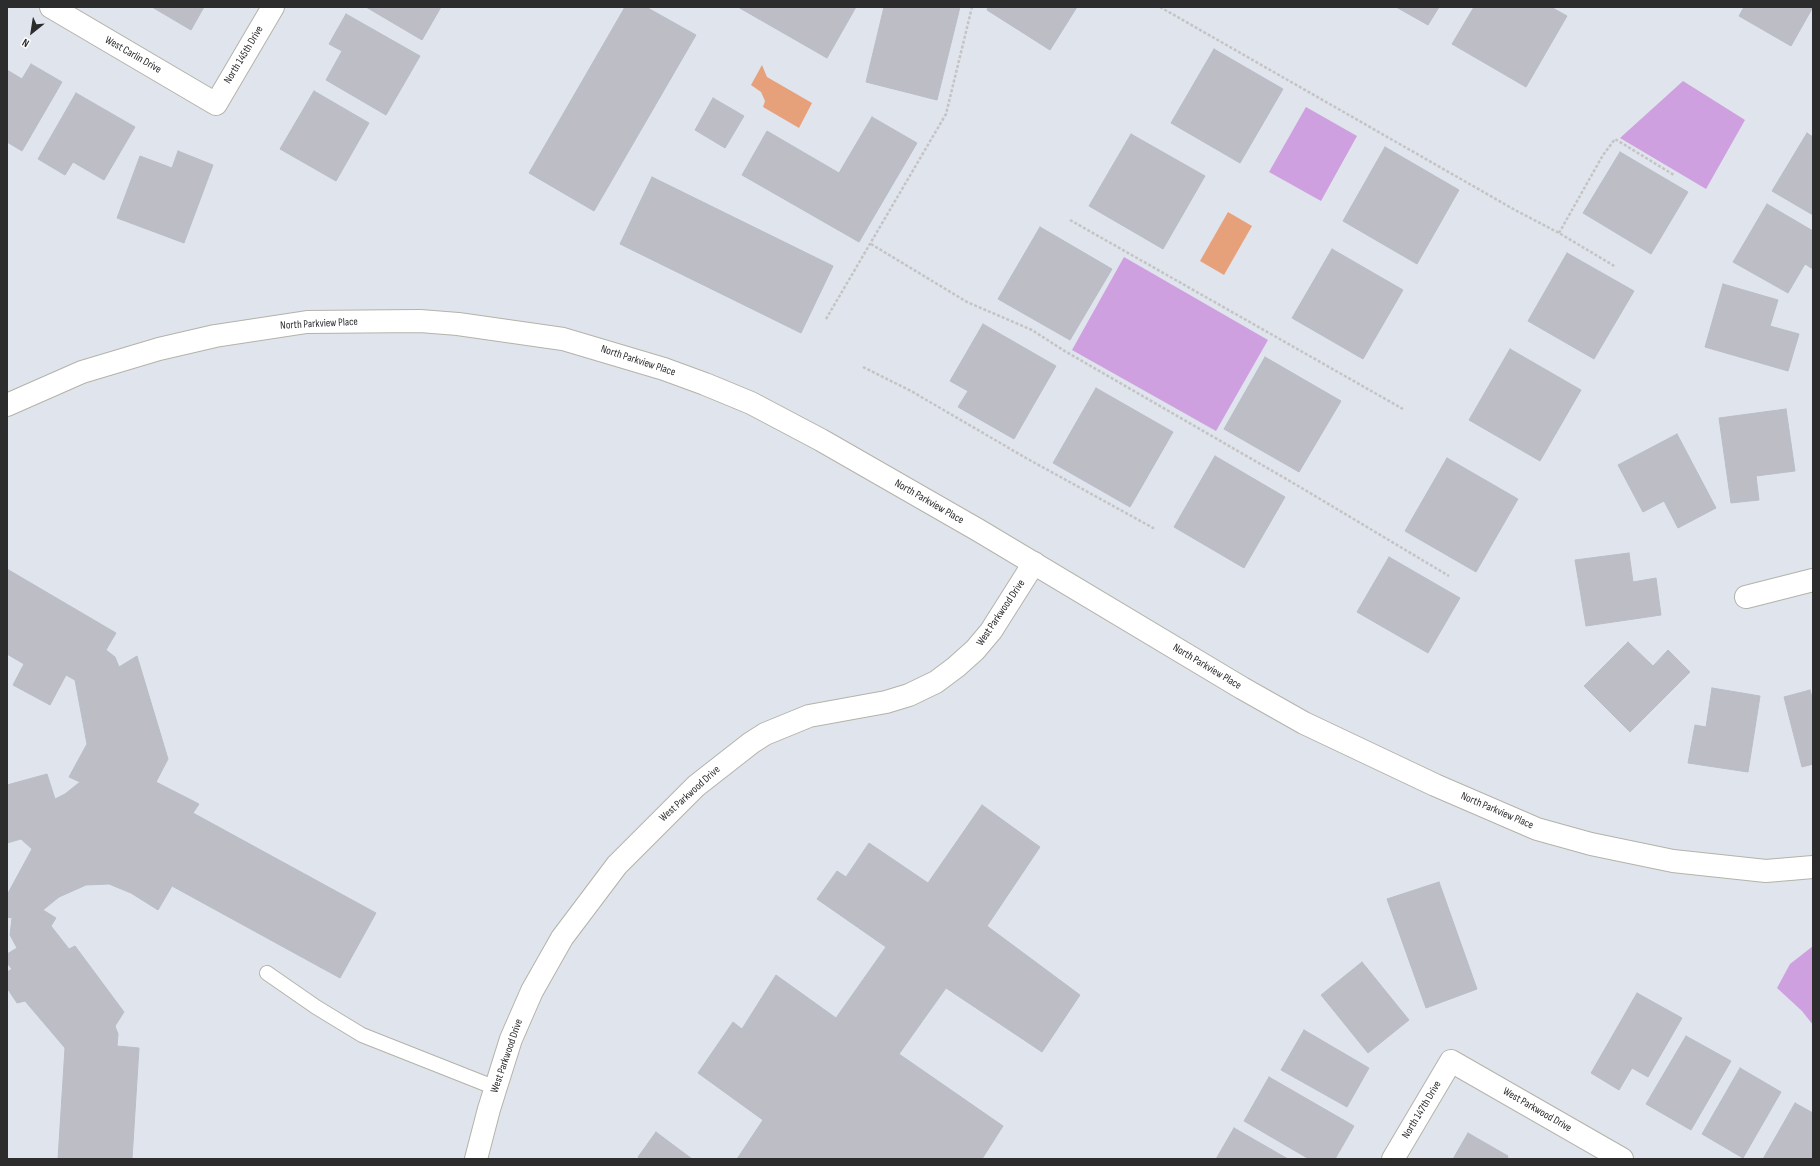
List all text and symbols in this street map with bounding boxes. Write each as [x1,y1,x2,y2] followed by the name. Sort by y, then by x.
[12,12,52,52] north arrow
[222,24,266,86] street label: North 145th Drive
[102,34,164,76] street label: West Carlin Drive
[20,36,32,50] text: N
[280,315,358,333] street label: North Parkview Place
[599,343,677,379] street label: North Parkview Place
[892,477,966,527] street label: North Parkview Place
[974,577,1028,649] street label: West Parkwood Drive
[1170,641,1244,693] street label: North Parkview Place
[657,763,723,825] street label: West Parkwood Drive
[1459,790,1535,832] street label: North Parkview Place
[488,1017,526,1095] street label: West Parkwood Drive
[1400,1079,1444,1141] street label: North 147th Drive
[1500,1085,1574,1135] street label: West Parkwood Drive

